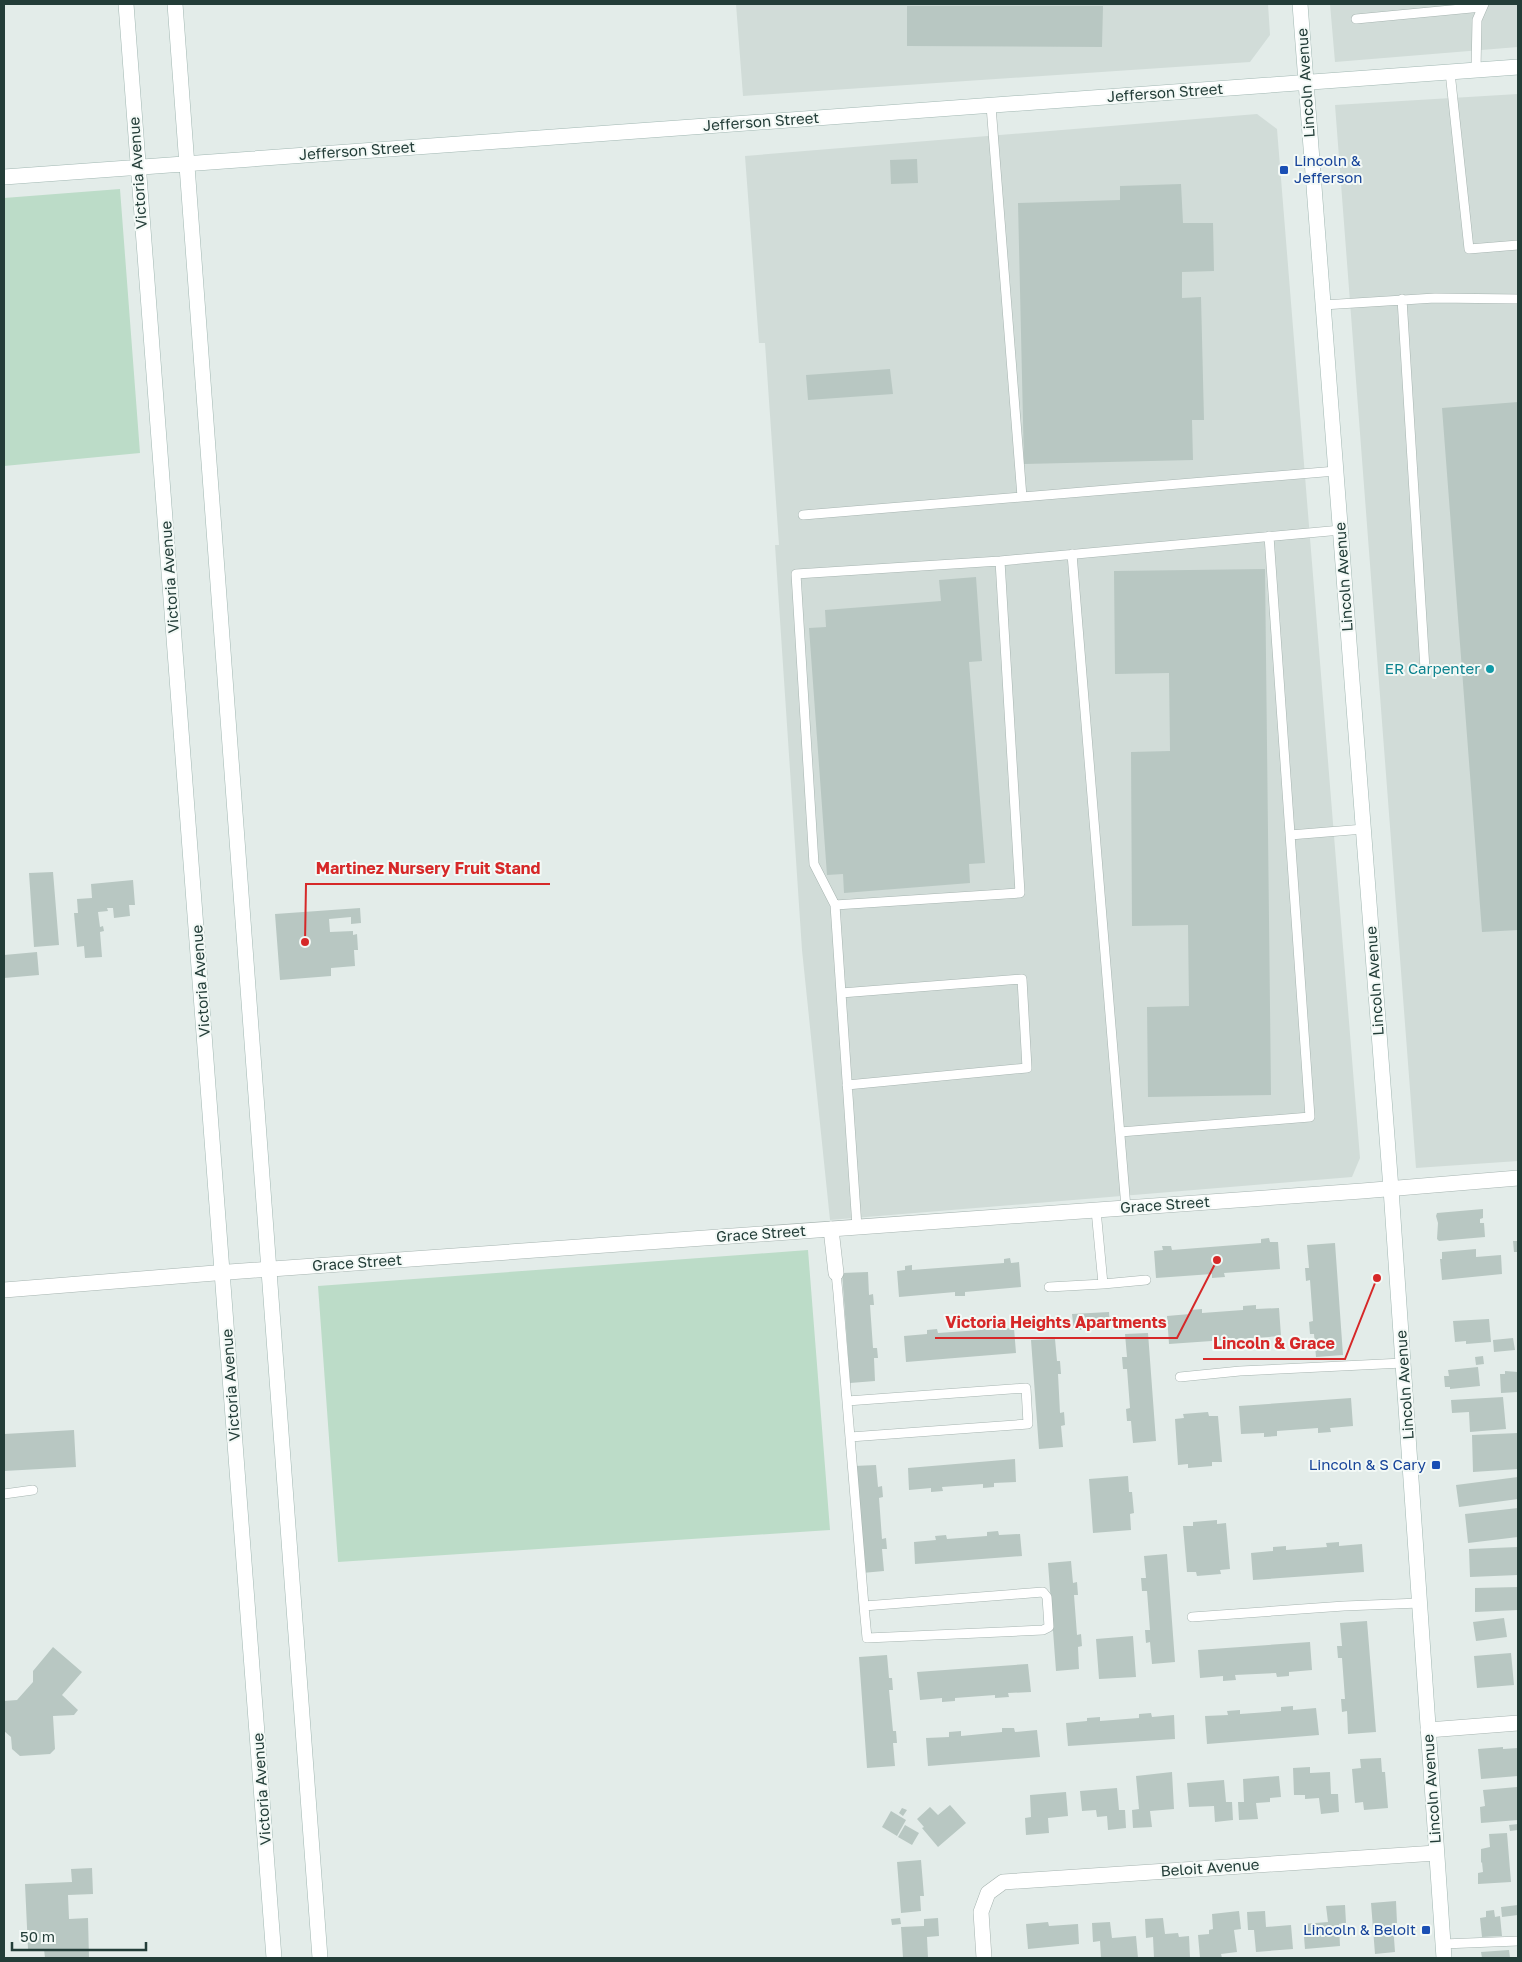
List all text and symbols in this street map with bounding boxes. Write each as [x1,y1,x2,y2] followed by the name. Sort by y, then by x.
[1292,27,1318,138] street label: Lincoln Avenue
[1106,79,1224,105] street label: Jefferson Street
[702,108,820,134] street label: Jefferson Street
[124,116,150,230] street label: Victoria Avenue
[298,137,416,163] street label: Jefferson Street
[1294,151,1363,186] place label: Lincoln & Jefferson
[1278,164,1290,176] marker: Lincoln & Jefferson
[156,520,182,634] street label: Victoria Avenue
[1330,521,1356,632] street label: Lincoln Avenue
[1385,659,1480,677] place label: ER Carpenter
[1484,663,1496,675] marker: ER Carpenter
[306,853,550,884] callout: Martinez Nursery Fruit Stand
[316,858,540,878] text: Martinez Nursery Fruit Stand
[187,924,213,1038] street label: Victoria Avenue
[1361,925,1387,1036] street label: Lincoln Avenue
[1120,1192,1210,1216] street label: Grace Street
[716,1221,806,1245] street label: Grace Street
[312,1250,402,1274] street label: Grace Street
[935,1307,1177,1338] callout: Victoria Heights Apartments
[945,1312,1167,1332] text: Victoria Heights Apartments
[217,1328,243,1442] street label: Victoria Avenue
[1203,1328,1345,1359] callout: Lincoln & Grace
[1391,1329,1417,1440] street label: Lincoln Avenue
[1213,1333,1335,1353] text: Lincoln & Grace
[1309,1455,1427,1473] place label: Lincoln & S Cary
[1430,1459,1442,1471] marker: Lincoln & S Cary
[248,1732,274,1846] street label: Victoria Avenue
[1418,1733,1444,1844] street label: Lincoln Avenue
[1160,1855,1260,1879] street label: Beloit Avenue
[12,1920,146,1952] scale bar
[1303,1920,1416,1938] place label: Lincoln & Beloit
[1420,1924,1432,1936] marker: Lincoln & Beloit
[20,1927,55,1945] text: 50 m

